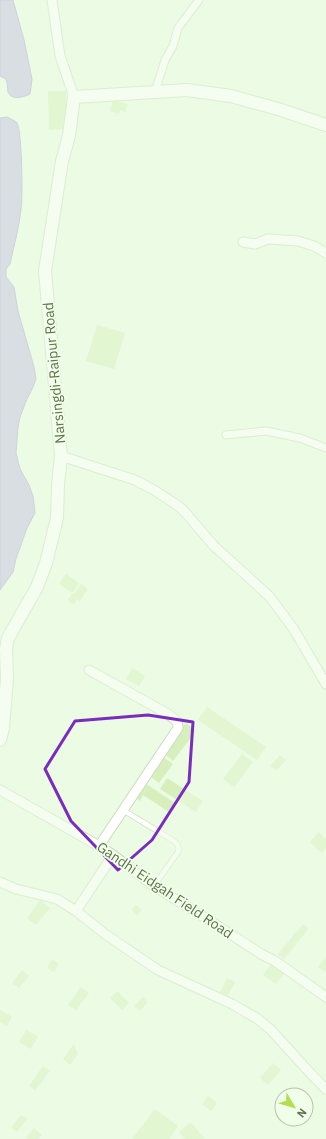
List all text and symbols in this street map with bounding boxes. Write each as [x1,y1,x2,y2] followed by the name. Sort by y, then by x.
[39,302,69,444] street label: Narsingdi-Raipur Road
[94,838,236,942] street label: Gandhi Eidgah Field Road
[274,1087,314,1127] north arrow
[294,1106,310,1121] text: N

